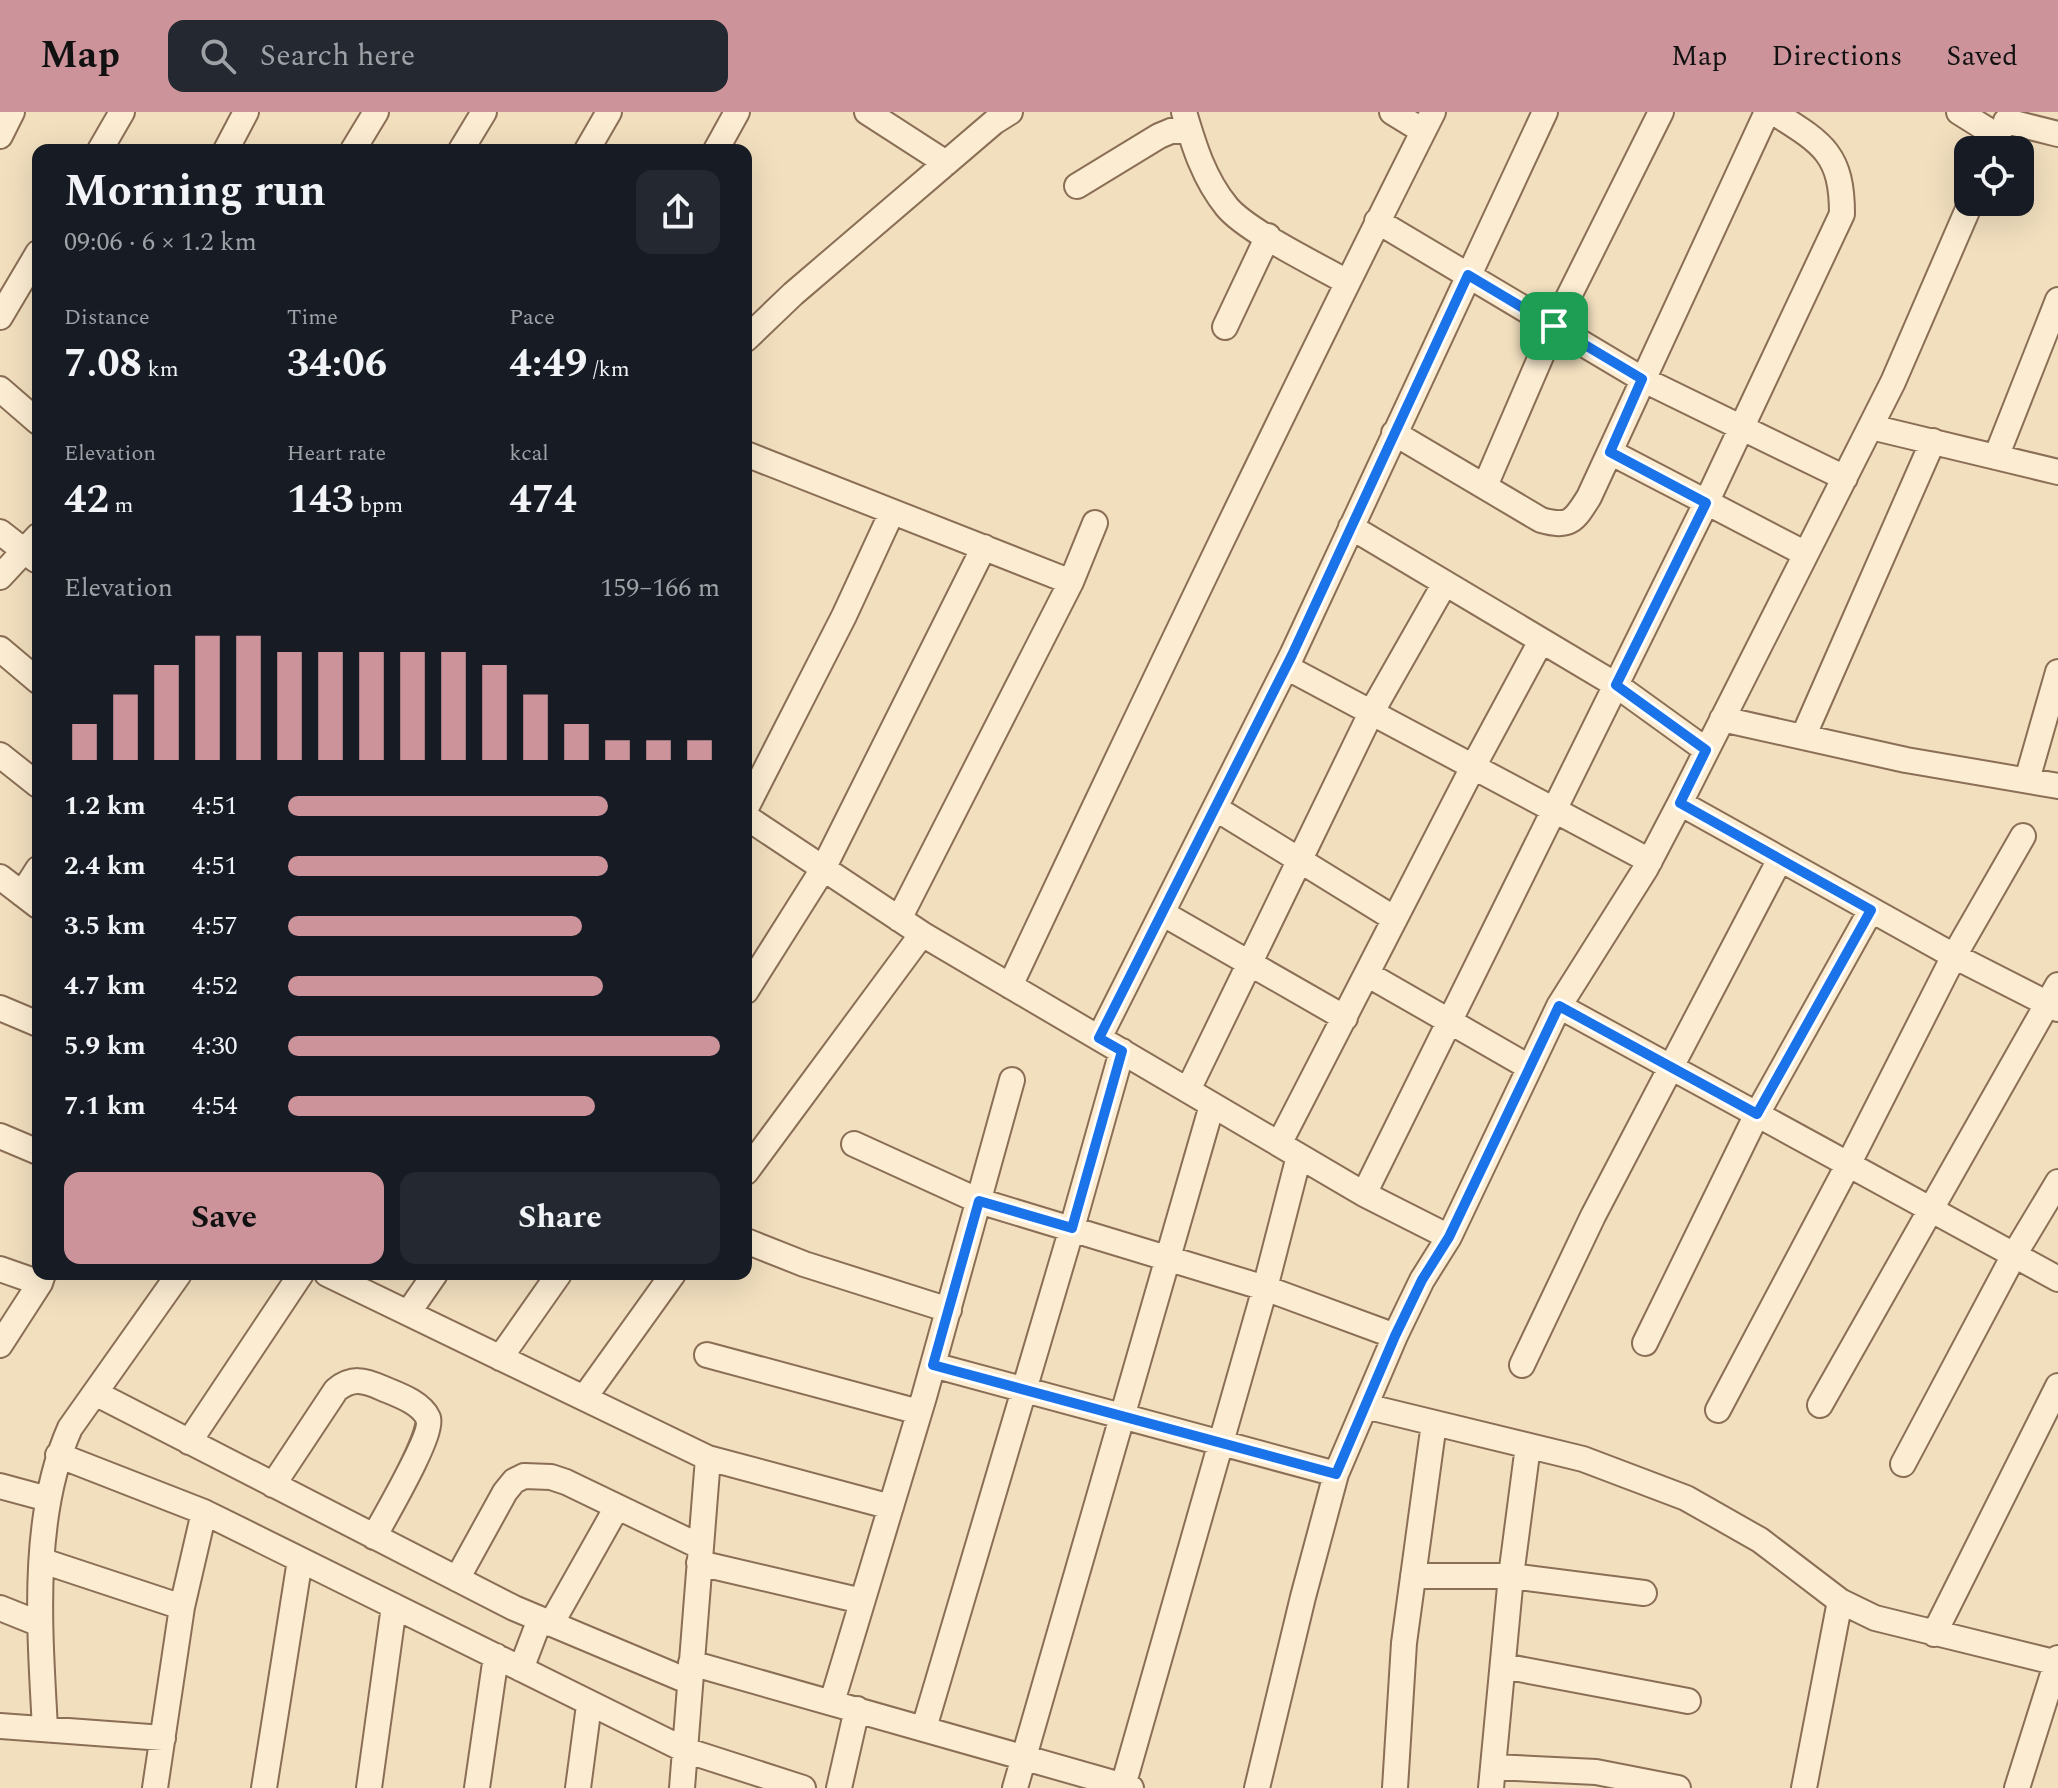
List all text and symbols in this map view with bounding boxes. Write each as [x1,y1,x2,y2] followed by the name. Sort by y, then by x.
[168,20,728,92] search box
[40,27,120,85] text: Map
[260,33,415,79] text: Search here
[196,34,240,78] icon: search
[1671,35,1728,78] text: Map
[1772,35,1902,78] text: Directions
[1946,35,2018,78] text: Saved
[1954,136,2034,216] map controls
[1954,136,2034,216] button: locate
[64,158,326,225] text: Morning run
[636,170,720,254] button: share
[64,222,257,262] text: 09:06 · 6 × 1.2 km
[1520,292,1588,360] pin
[64,301,150,334] text: Distance
[287,301,338,334] text: Time
[509,301,555,334] text: Pace
[1532,304,1576,348] icon: arrive
[64,334,142,395] text: 7.08
[287,334,387,395] text: 34:06
[509,334,587,395] text: 4:49
[142,353,179,386] text: km
[587,353,630,386] text: /km
[64,437,156,470] text: Elevation
[287,437,386,470] text: Heart rate
[509,437,549,470] text: kcal
[64,470,109,531] text: 42
[287,470,354,531] text: 143
[509,470,577,531] text: 474
[109,489,133,522] text: m
[354,489,403,522] text: bpm
[64,568,173,608] text: Elevation
[600,568,720,608] text: 159–166 m
[64,786,146,826] text: 1.2 km
[192,786,238,826] text: 4:51
[64,846,146,886] text: 2.4 km
[192,846,238,886] text: 4:51
[64,906,146,946] text: 3.5 km
[192,906,238,946] text: 4:57
[64,966,146,1006] text: 4.7 km
[192,966,238,1006] text: 4:52
[64,1026,146,1066] text: 5.9 km
[192,1026,238,1066] text: 4:30
[64,1086,146,1126] text: 7.1 km
[192,1086,238,1126] text: 4:54
[64,1172,384,1264] button: Save
[400,1172,720,1264] button: Share

